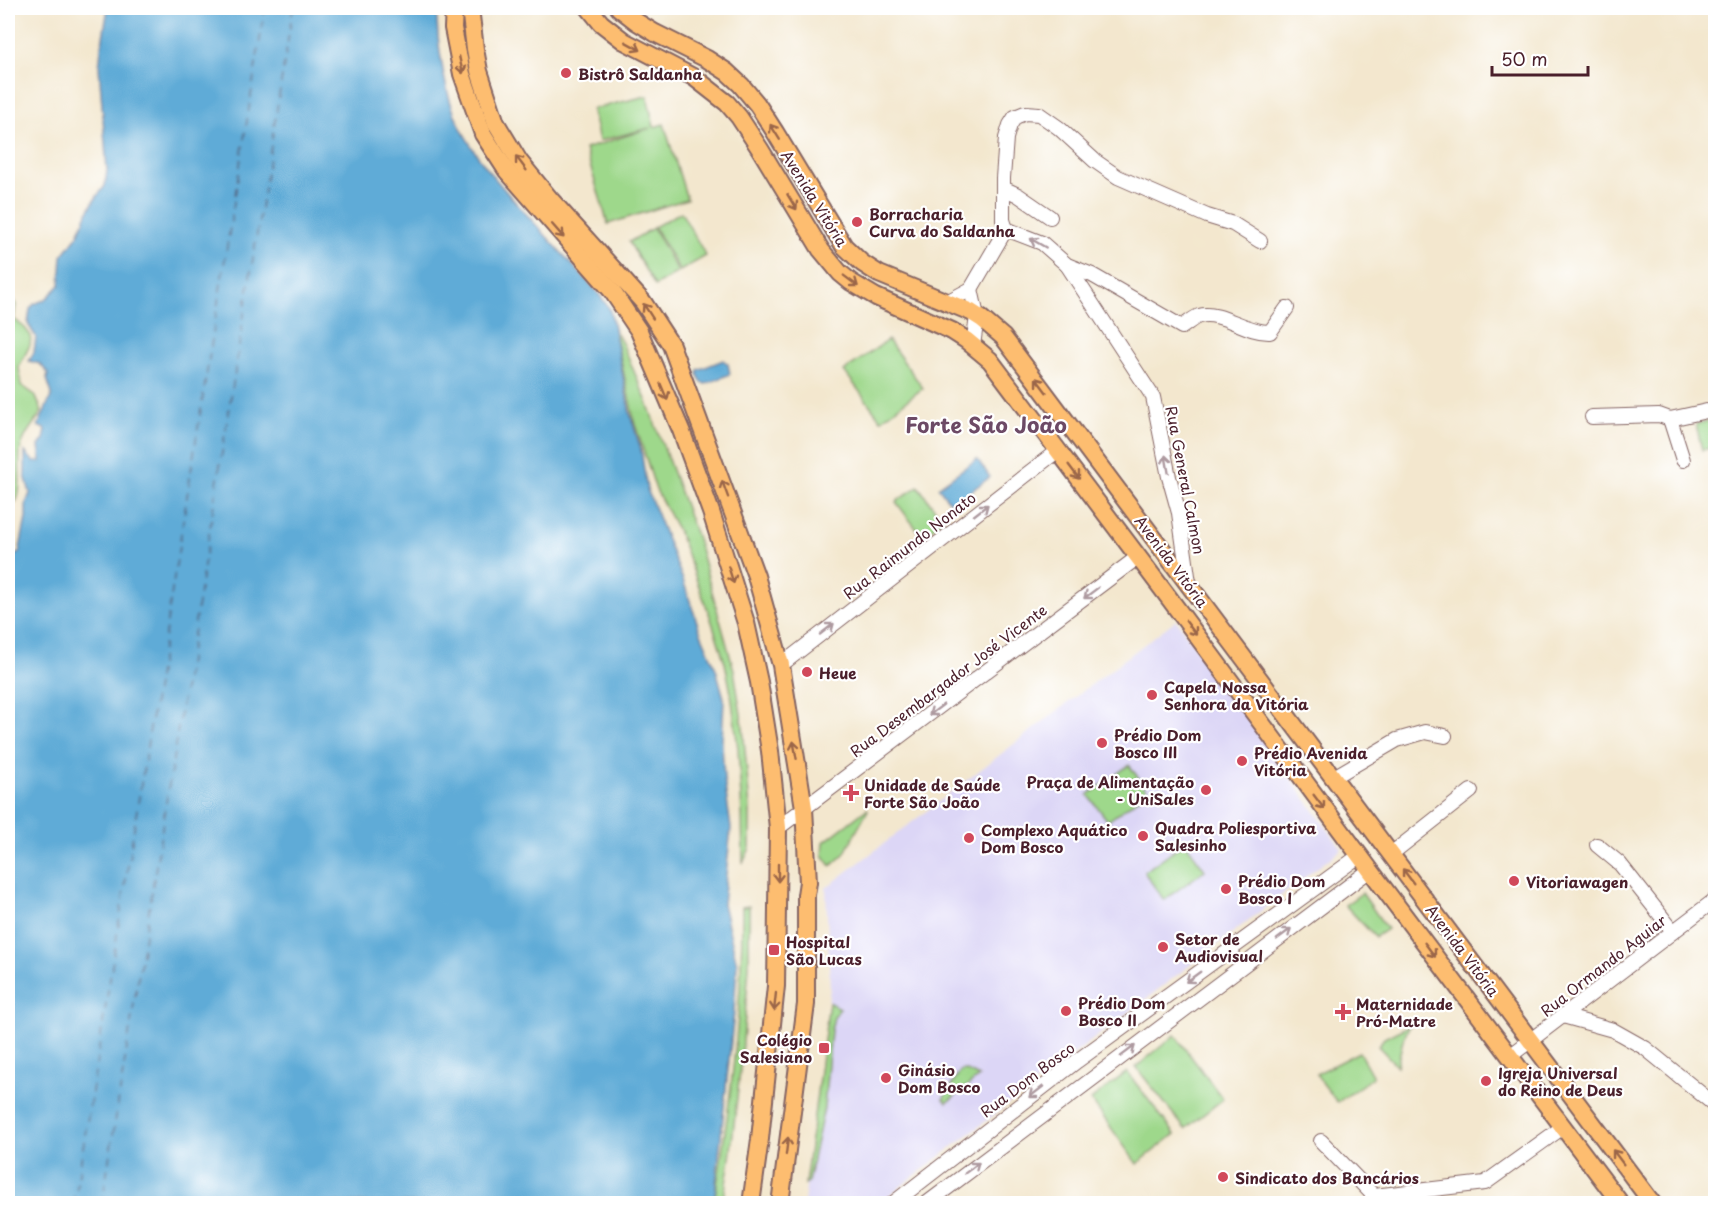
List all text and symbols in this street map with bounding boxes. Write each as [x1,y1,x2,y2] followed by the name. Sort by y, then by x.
[1492,39,1588,77] scale bar
[623,41,641,52] one-way arrow
[1501,45,1548,72] text: 50 m
[456,55,467,75] one-way arrow
[578,62,703,85] place label: Bistrô Saldanha
[559,66,573,80] marker: Bistrô Saldanha
[768,124,780,141] one-way arrow
[776,145,854,251] street label: Avenida Vitória
[515,156,527,172] one-way arrow
[786,193,798,210] one-way arrow
[869,202,1016,242] place label: Borracharia Curva do Saldanha
[850,215,864,229] marker: Borracharia Curva do Saldanha
[551,223,565,238] one-way arrow
[1030,237,1048,248] one-way arrow
[843,275,859,288] one-way arrow
[642,302,655,319] one-way arrow
[1034,377,1047,393] one-way arrow
[659,382,671,400] one-way arrow
[1160,404,1212,556] street label: Rua General Calmon
[905,408,1067,440] district label: Forte São João
[1161,454,1172,474] one-way arrow
[1067,464,1080,480] one-way arrow
[718,480,729,499] one-way arrow
[838,486,980,604] street label: Rua Raimundo Nonato
[973,504,989,516] one-way arrow
[1130,510,1215,612] street label: Avenida Vitória
[726,565,737,584] one-way arrow
[1084,586,1100,599] one-way arrow
[845,598,1051,762] street label: Rua Desembargador José Vicente
[1185,620,1197,636] one-way arrow
[819,623,835,636] one-way arrow
[819,661,857,684] place label: Heue
[800,665,814,679] marker: Heue
[1164,675,1309,715] place label: Capela Nossa Senhora da Vitória
[1145,688,1159,702] marker: Capela Nossa Senhora da Vitória
[928,704,944,716] one-way arrow
[1114,723,1201,763] place label: Prédio Dom Bosco III
[1095,736,1109,750] marker: Prédio Dom Bosco III
[789,741,800,760] one-way arrow
[1254,741,1368,781] place label: Prédio Avenida Vitória
[1235,754,1249,768] marker: Prédio Avenida Vitória
[1026,770,1194,810] place label: Praça de Alimentação - UniSales
[864,773,1000,813] place label: Unidade de Saúde Forte São João
[1199,783,1213,797] marker: Praça de Alimentação - UniSales
[842,784,860,802] marker: Unidade de Saúde Forte São João
[1313,793,1326,809] one-way arrow
[1155,816,1317,856] place label: Quadra Poliesportiva Salesinho
[981,818,1127,858] place label: Complexo Aquático Dom Bosco
[1136,829,1150,843] marker: Quadra Poliesportiva Salesinho
[962,831,976,845] marker: Complexo Aquático Dom Bosco
[772,862,784,882] one-way arrow
[1238,869,1325,909] place label: Prédio Dom Bosco I
[1402,869,1414,885] one-way arrow
[1526,870,1628,893] place label: Vitoriawagen
[1507,874,1521,888] marker: Vitoriawagen
[1219,882,1233,896] marker: Prédio Dom Bosco I
[1421,899,1506,1001] street label: Avenida Vitória
[1535,908,1671,1022] street label: Rua Ormando Aguiar
[1175,927,1263,967] place label: Setor de Audiovisual
[1276,927,1292,940] one-way arrow
[786,930,862,970] place label: Hospital São Lucas
[1156,940,1170,954] marker: Setor de Audiovisual
[1424,942,1436,958] one-way arrow
[767,943,781,957] marker: Hospital São Lucas
[1186,971,1202,983] one-way arrow
[769,991,780,1011] one-way arrow
[1078,991,1165,1031] place label: Prédio Dom Bosco II
[1356,992,1453,1032] place label: Maternidade Pró-Matre
[1334,1003,1352,1021] marker: Maternidade Pró-Matre
[1059,1004,1073,1018] marker: Prédio Dom Bosco II
[740,1028,812,1068] place label: Colégio Salesiano
[975,1036,1079,1122] street label: Rua Dom Bosco
[817,1041,831,1055] marker: Colégio Salesiano
[1120,1045,1136,1057] one-way arrow
[898,1058,981,1098] place label: Ginásio Dom Bosco
[1498,1061,1623,1101] place label: Igreja Universal do Reino de Deus
[879,1071,893,1085] marker: Ginásio Dom Bosco
[1479,1074,1493,1088] marker: Igreja Universal do Reino de Deus
[1028,1086,1044,1099] one-way arrow
[782,1136,793,1156] one-way arrow
[1611,1149,1624,1165] one-way arrow
[964,1162,980,1175] one-way arrow
[1235,1166,1419,1189] place label: Sindicato dos Bancários
[1216,1170,1230,1184] marker: Sindicato dos Bancários

